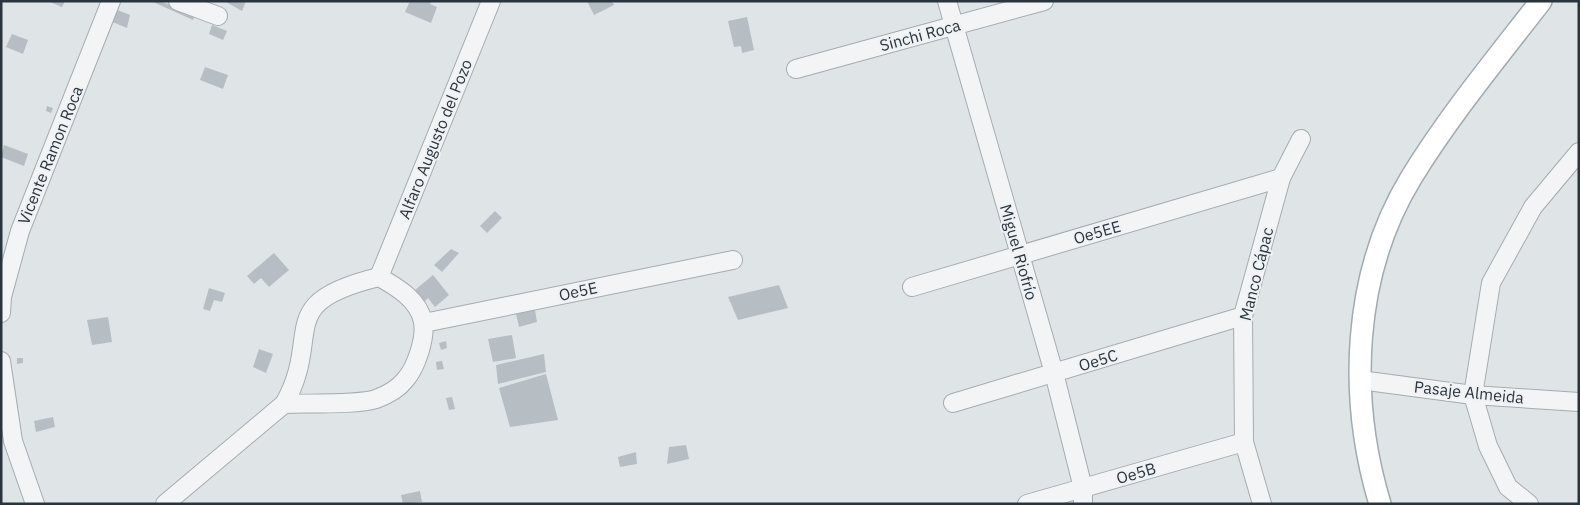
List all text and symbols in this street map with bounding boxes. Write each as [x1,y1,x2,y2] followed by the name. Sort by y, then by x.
[877,15,963,55] street label: Sinchi Roca
[394,56,476,222] street label: Alfaro Augusto del Pozo
[13,82,87,227] street label: Vicente Ramon Roca
[996,202,1042,302] street label: Miguel Riofrío
[1071,216,1123,248] street label: Oe5EE
[1235,225,1277,323] street label: Manco Cápac
[557,277,599,305] street label: Oe5E
[1076,345,1120,375] street label: Oe5C
[1413,376,1525,408] street label: Pasaje Almeida
[1114,458,1158,488] street label: Oe5B

